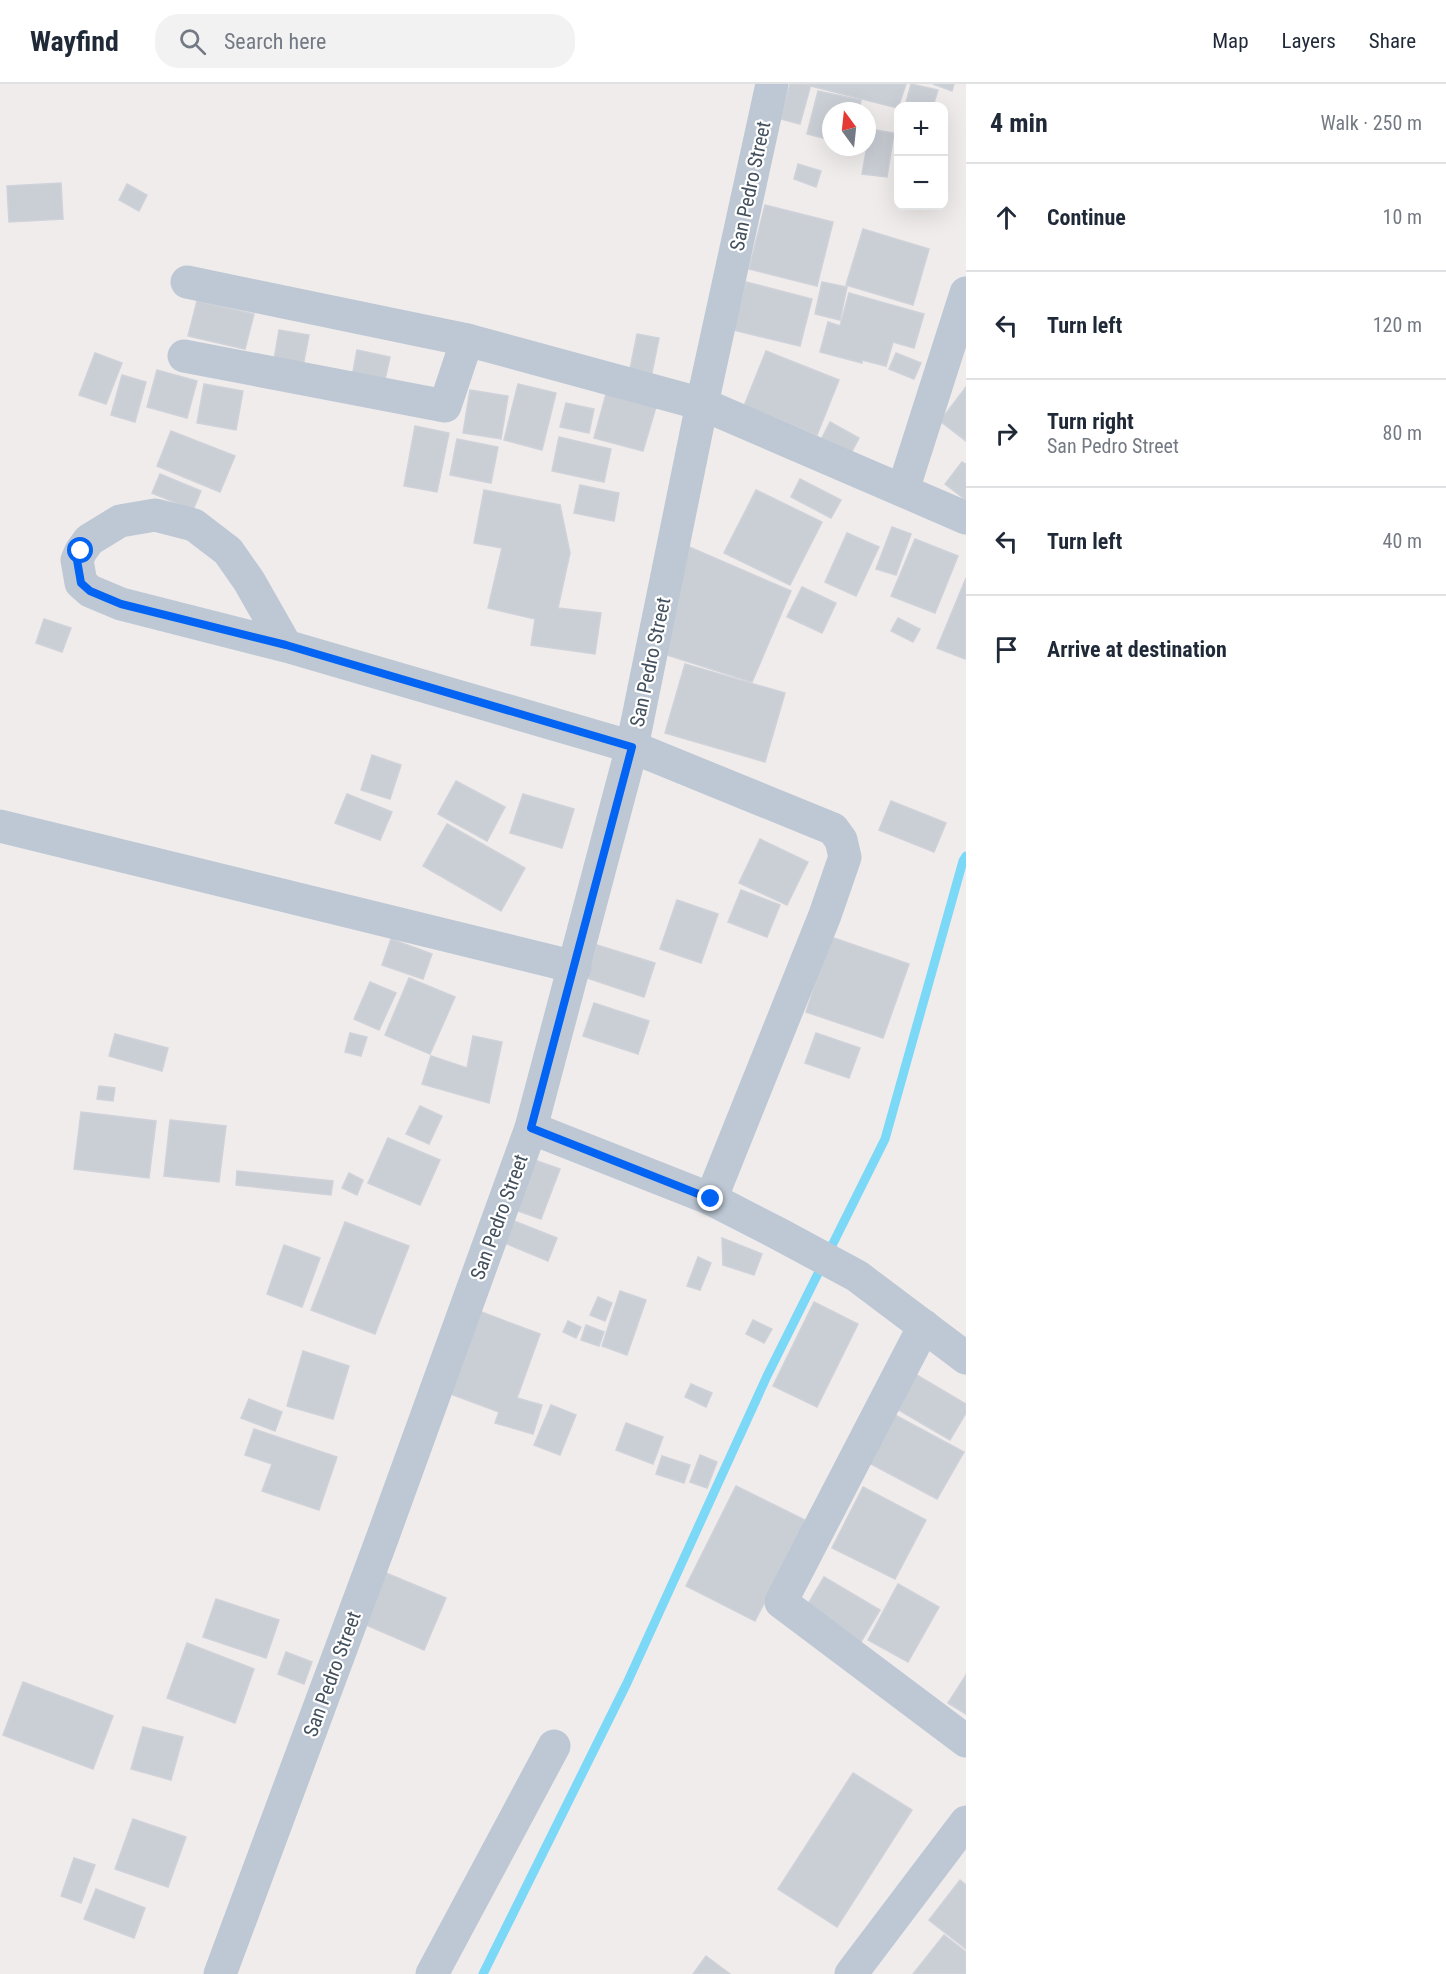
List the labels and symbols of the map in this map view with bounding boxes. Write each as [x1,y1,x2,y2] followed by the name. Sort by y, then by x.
[822,102,876,156] north arrow
[725,119,775,253] street label: San Pedro Street
[67,537,93,563] route start
[625,595,675,729] street label: San Pedro Street
[465,1151,533,1283] street label: San Pedro Street
[697,1185,723,1211] route end
[298,1608,366,1740] street label: San Pedro Street

